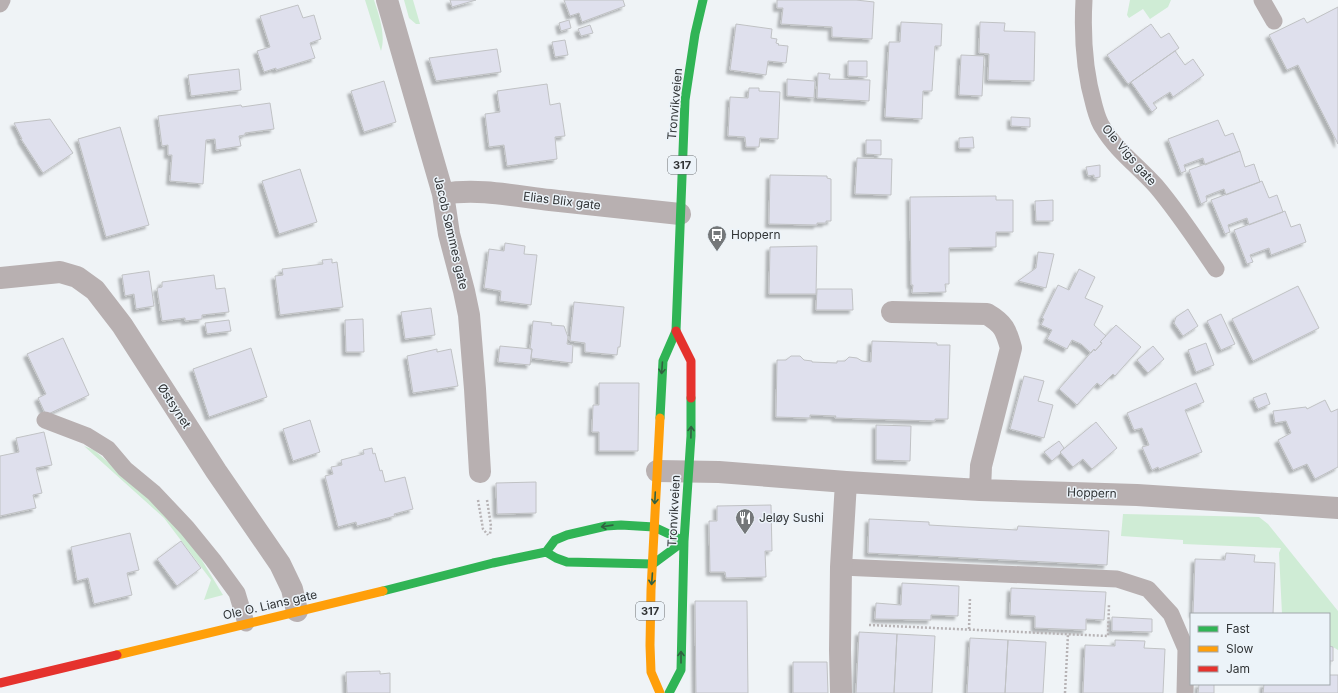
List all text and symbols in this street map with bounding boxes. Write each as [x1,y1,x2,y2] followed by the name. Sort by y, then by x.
[664,67,685,141] street label: Tronvikveien
[1099,121,1160,188] street label: Ole Vigs gate
[668,156,696,174] road number: 317
[431,175,472,291] street label: Jacob Sømmes gate
[522,188,602,213] street label: Elias Blix gate
[706,224,728,252] bus stop icon: Hoppern
[731,227,781,242] place label: Hoppern
[659,361,666,374] one-way arrow
[154,380,194,431] street label: Østsynet
[687,426,695,439] one-way arrow
[664,475,683,547] street label: Tronvikveien
[1067,484,1117,501] street label: Hoppern
[652,491,659,504] one-way arrow
[734,507,756,535] restaurant icon: Jeløy Sushi
[759,510,824,525] place label: Jeløy Sushi
[601,522,614,530] one-way arrow
[648,572,655,585] one-way arrow
[221,586,318,623] street label: Ole O. Lians gate
[636,602,664,620] road number: 317
[1190,613,1330,685] legend
[1226,621,1250,636] text: Fast
[1226,641,1254,656] text: Slow
[677,651,685,664] one-way arrow
[1226,661,1250,676] text: Jam

